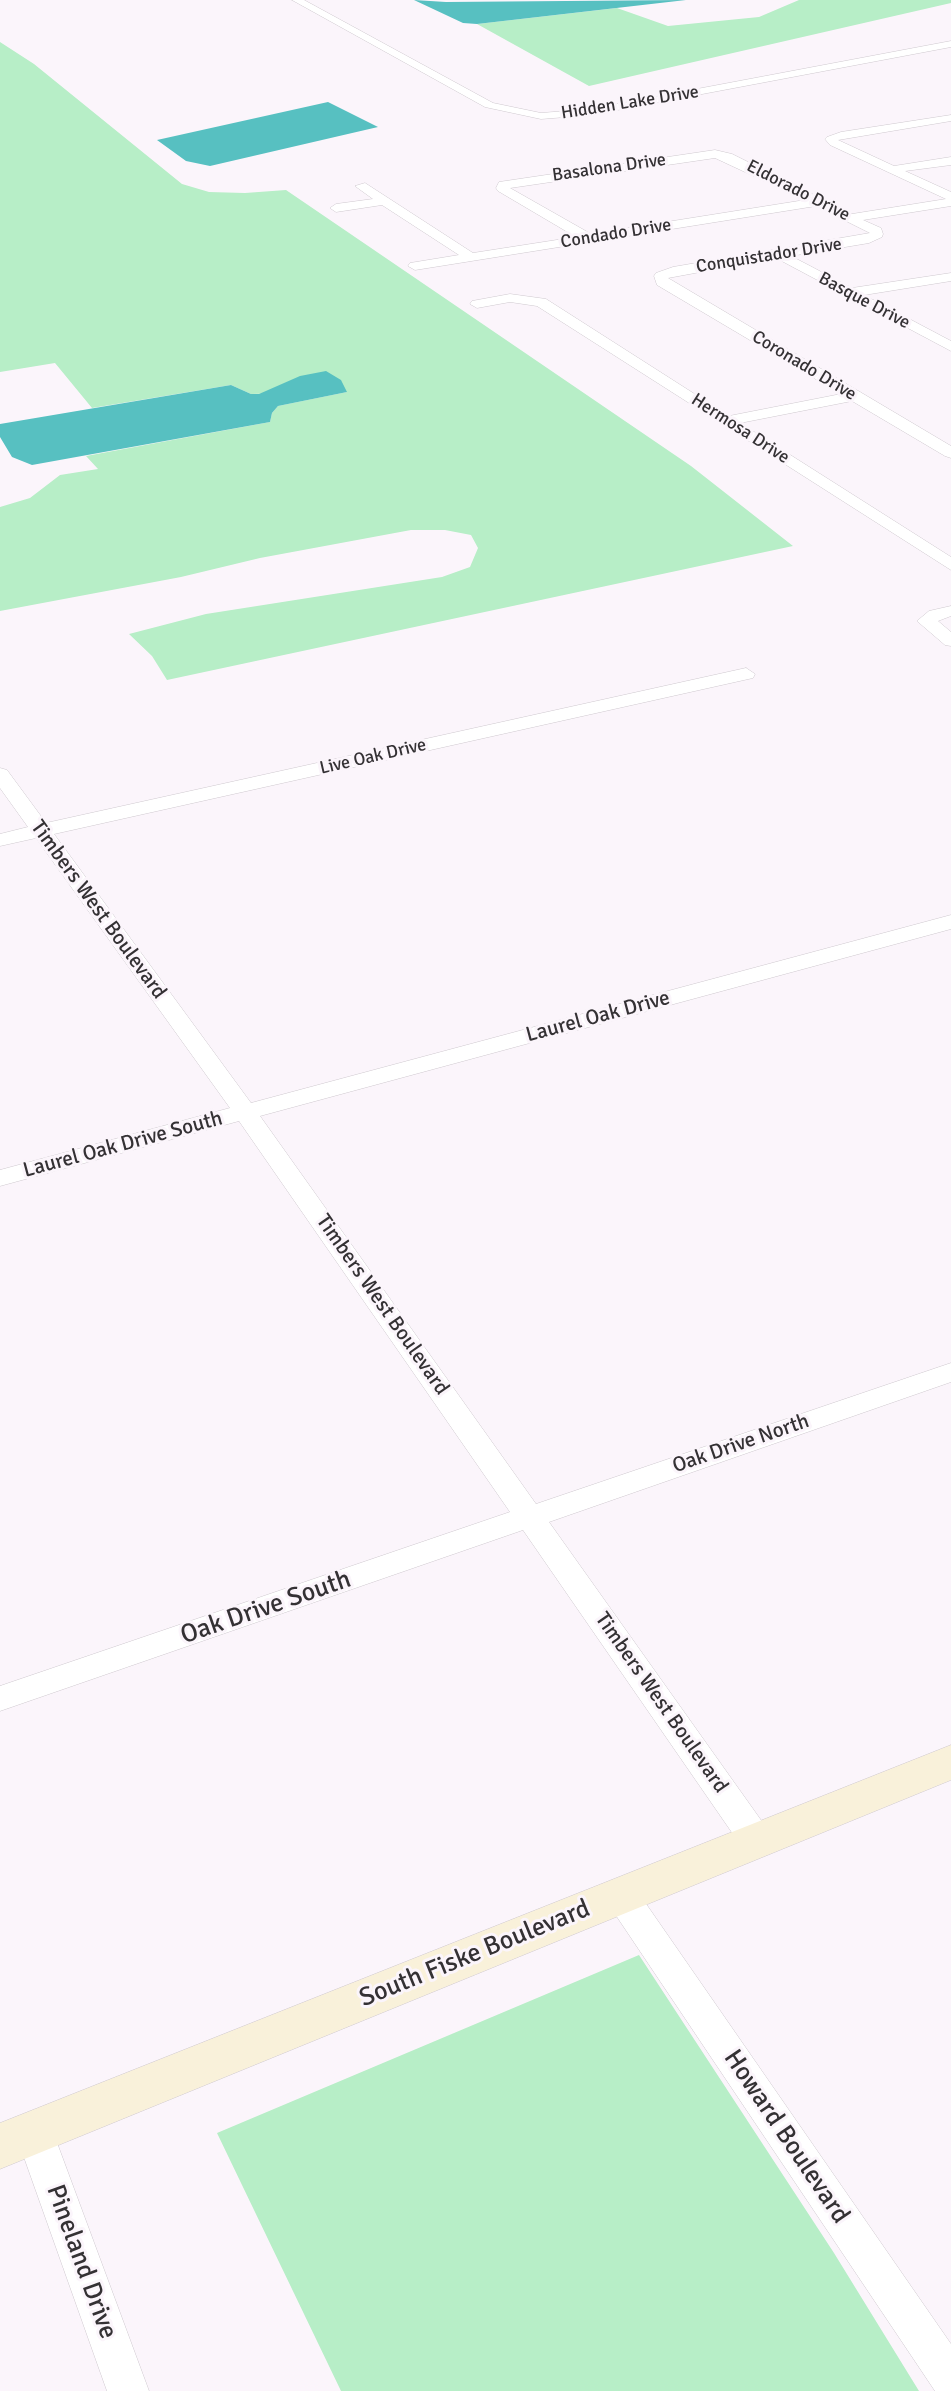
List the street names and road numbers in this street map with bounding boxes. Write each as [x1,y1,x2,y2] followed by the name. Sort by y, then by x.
[560,81,700,125] street label: Hidden Lake Drive
[551,149,667,187] street label: Basalona Drive
[743,156,853,226] street label: Eldorado Drive
[559,215,673,253] street label: Condado Drive
[695,234,843,278] street label: Conquistador Drive
[815,268,913,334] street label: Basque Drive
[748,326,860,406] street label: Coronado Drive
[687,389,793,469] street label: Hermosa Drive
[318,734,428,780] street label: Live Oak Drive
[25,816,171,1004] street label: Timbers West Boulevard
[523,986,673,1048] street label: Laurel Oak Drive
[21,1106,225,1184] street label: Laurel Oak Drive South
[310,1210,454,1400] street label: Timbers West Boulevard
[669,1409,813,1479] street label: Oak Drive North
[177,1564,355,1652] street label: Oak Drive South
[589,1608,733,1798] street label: Timbers West Boulevard
[355,1893,595,2015] street label: South Fiske Boulevard
[716,2044,856,2230] street label: Howard Boulevard
[39,2181,123,2343] street label: Pineland Drive

